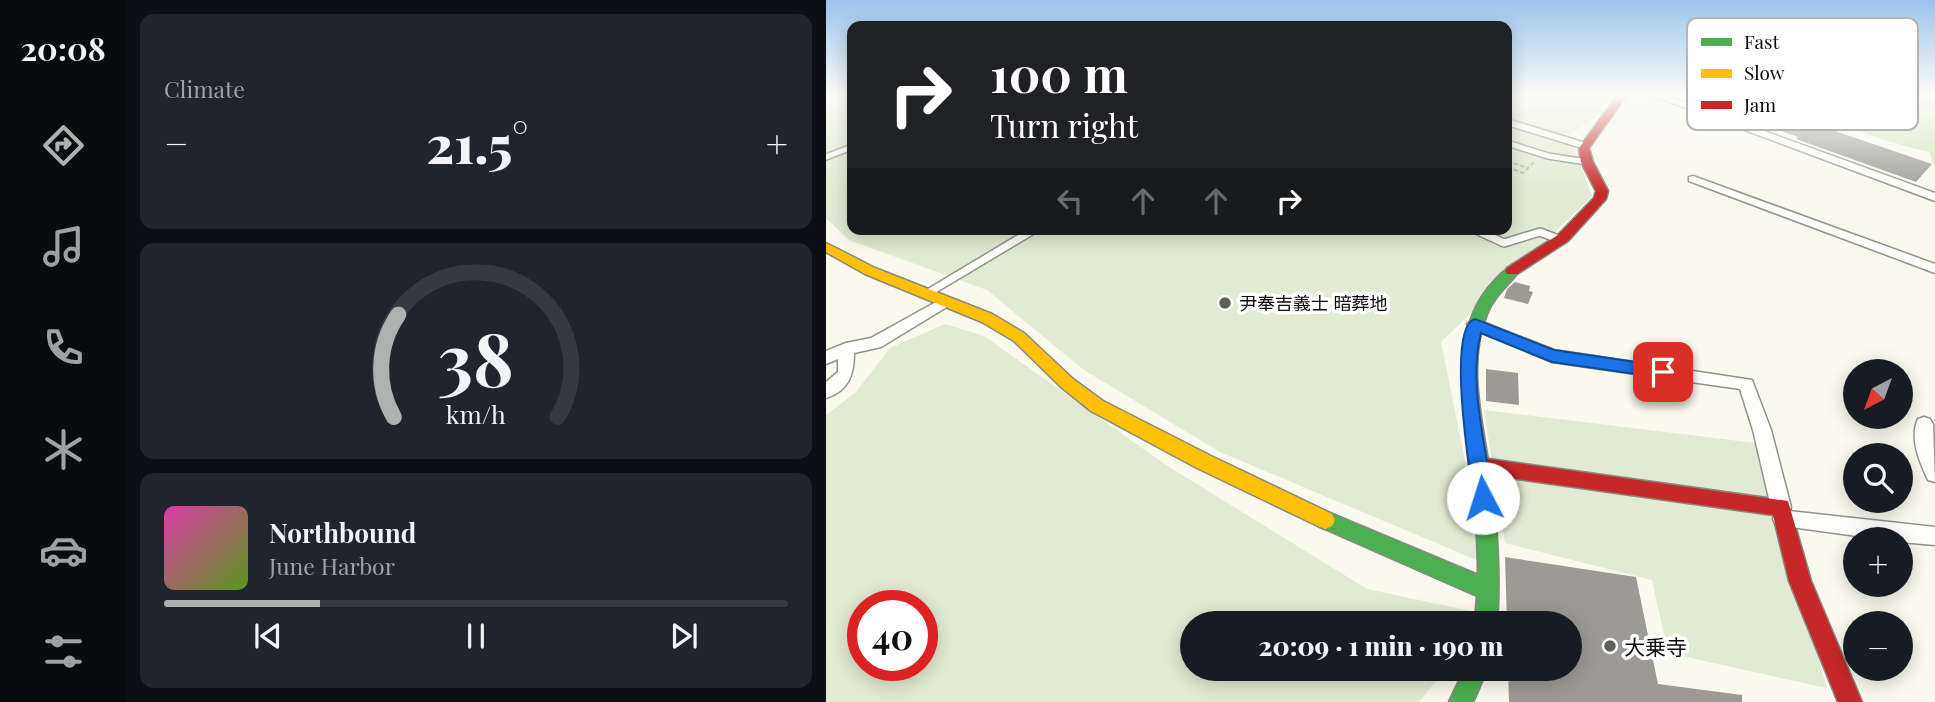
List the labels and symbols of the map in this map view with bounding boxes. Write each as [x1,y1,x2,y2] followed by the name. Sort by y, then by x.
[1687,18,1918,130] legend
[1744,28,1780,54] text: Fast
[1744,59,1785,85] text: Slow
[1743,91,1776,117] text: Jam
[1239,291,1387,315] place label: 尹奉吉義士 暗葬地
[1217,295,1233,311] marker: 尹奉吉義士 暗葬地
[1633,342,1693,402] pin
[1843,359,1913,429] north arrow
[1446,461,1520,535] position arrow
[847,590,938,681] speed limit sign: 40
[1624,632,1687,660] place label: 大乗寺
[1602,638,1618,654] marker: 大乗寺

